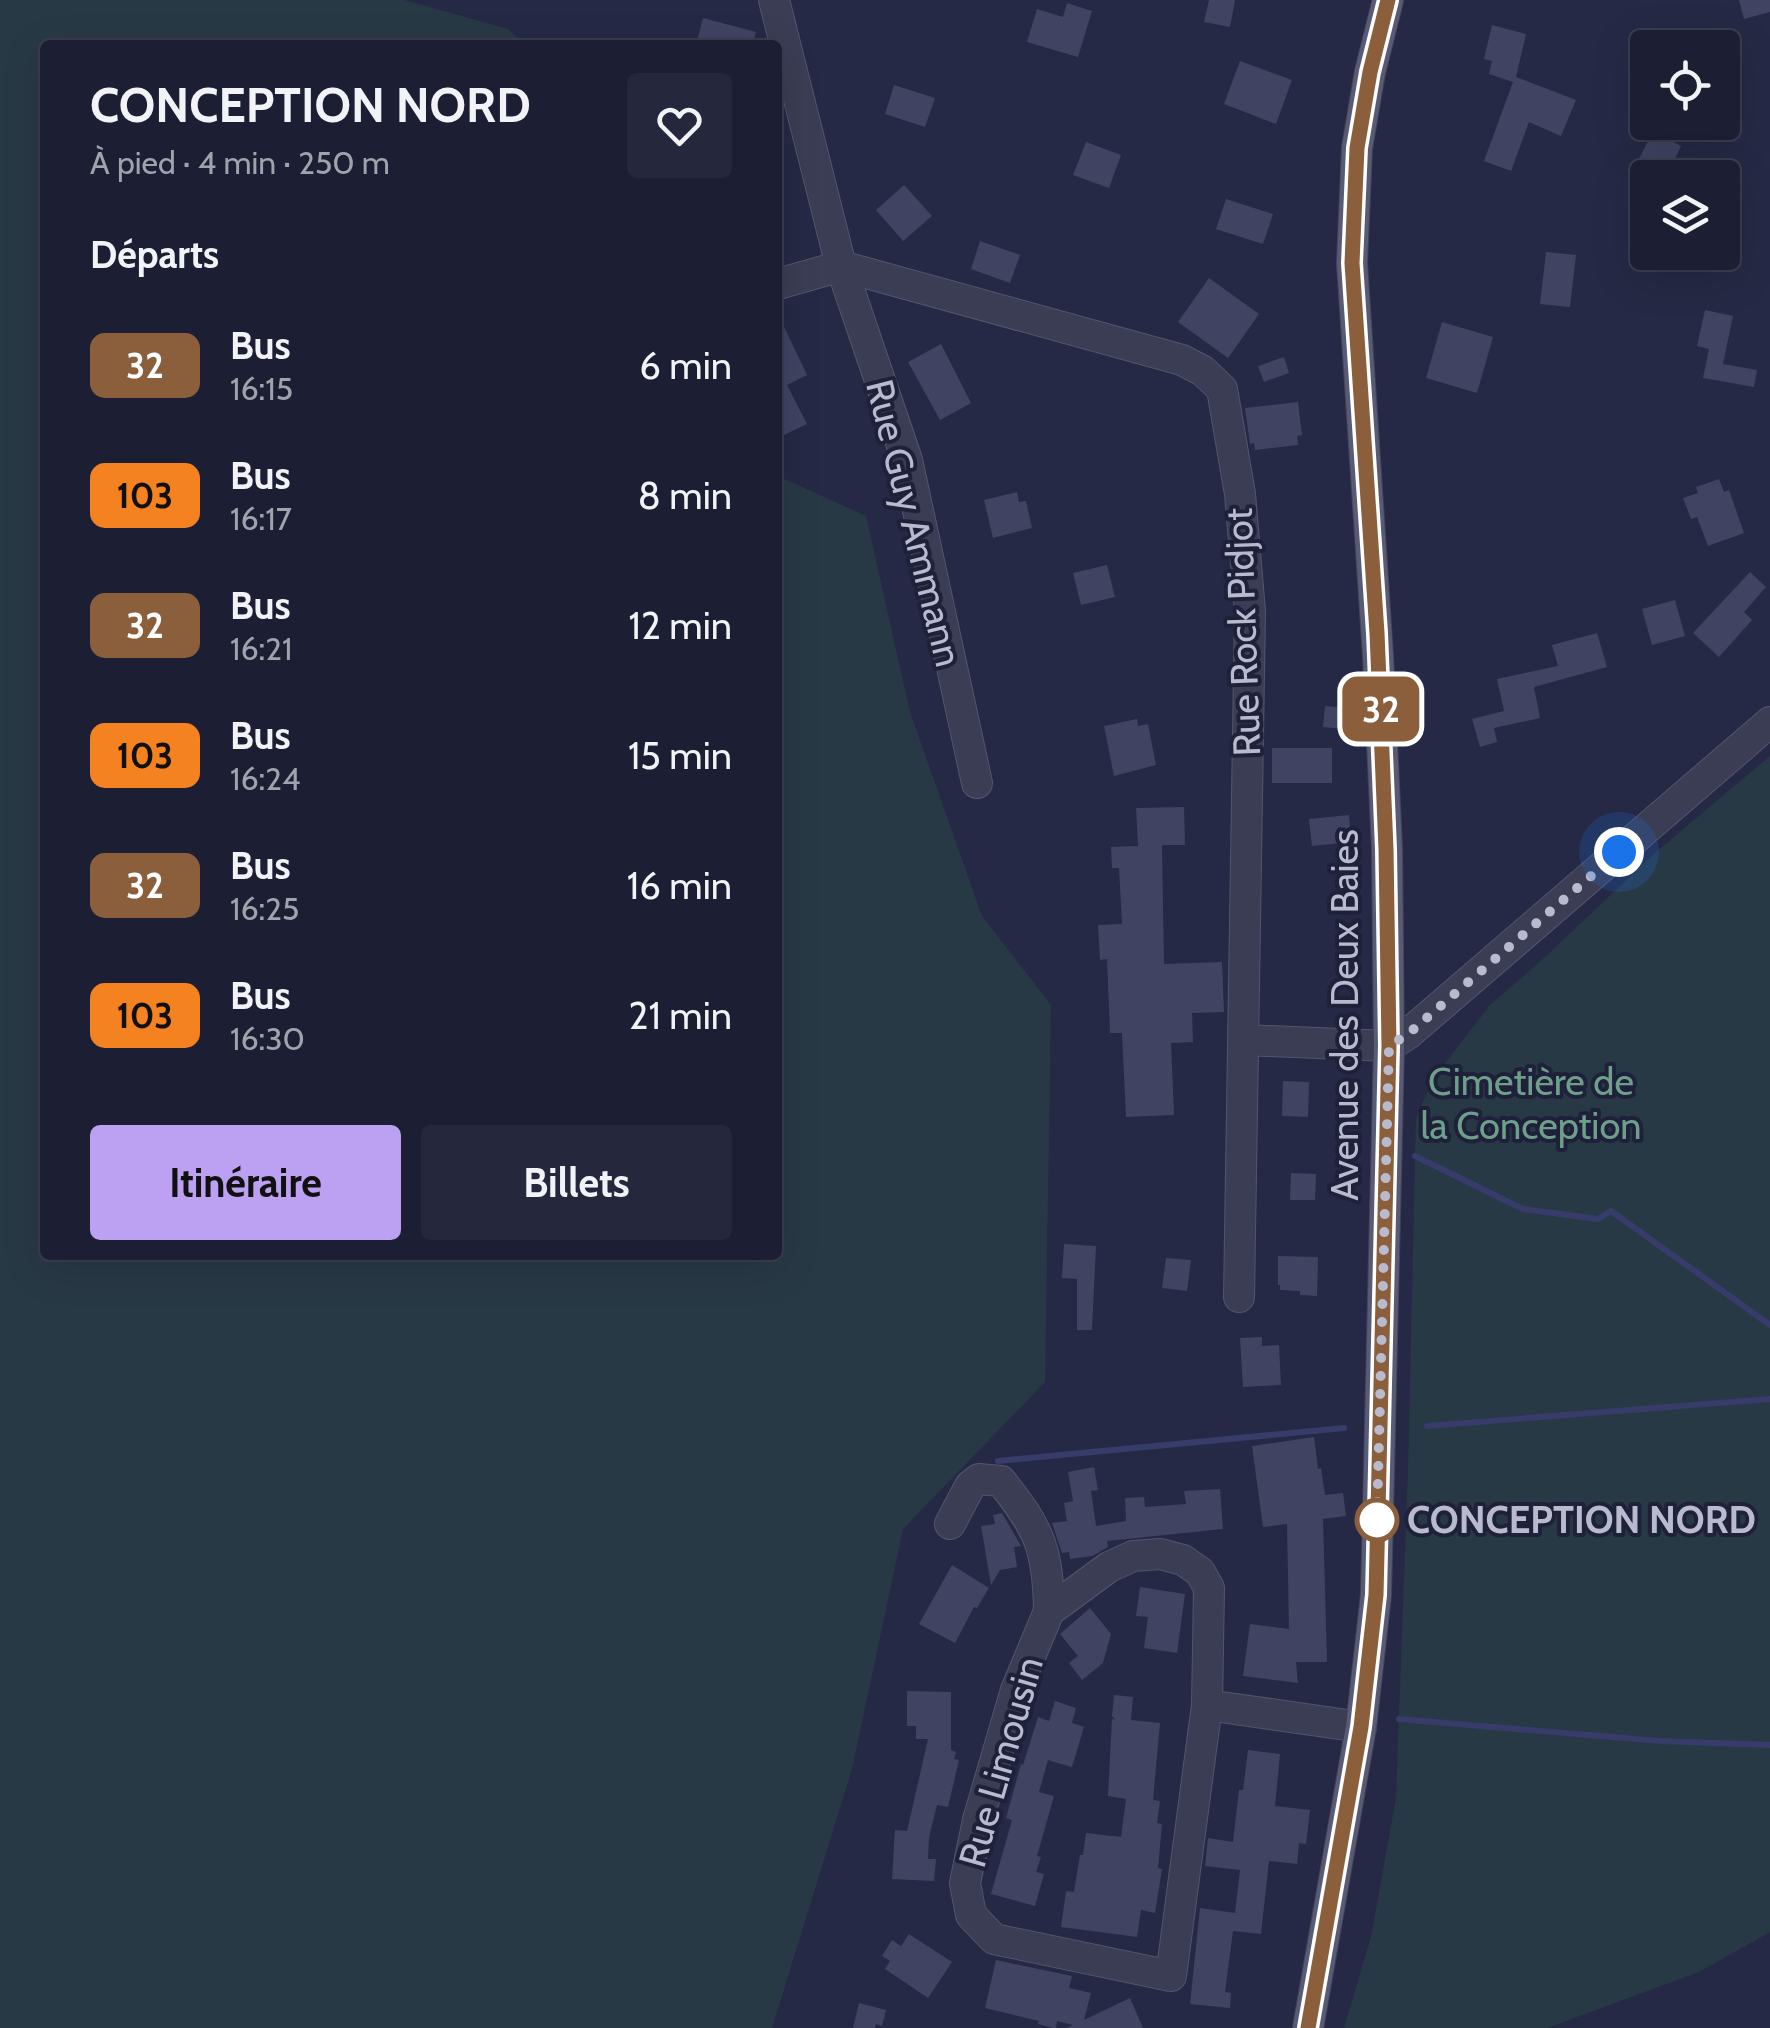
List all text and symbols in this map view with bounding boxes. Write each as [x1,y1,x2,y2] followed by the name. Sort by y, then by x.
[1630,30,1740,270] map controls
[1630,30,1740,140] button: locate
[627,73,732,178] button: heart
[90,76,531,134] text: CONCEPTION NORD
[90,143,390,182] text: À pied · 4 min · 250 m
[1630,160,1740,270] button: layers
[90,231,219,278] text: Départs
[230,322,291,369] text: Bus
[639,342,732,389] text: 6 min
[126,344,164,387] text: 32
[230,369,293,408] text: 16:15
[856,375,973,671] street label: Rue Guy Ammann
[230,452,291,499] text: Bus
[638,472,732,519] text: 8 min
[117,474,173,517] text: 103
[230,499,292,538] text: 16:17
[1215,507,1270,757] street label: Rue Rock Pidjot
[230,582,291,629] text: Bus
[629,602,732,649] text: 12 min
[126,604,164,647] text: 32
[230,629,292,668] text: 16:21
[1336,676,1426,742] line badge: 32
[1362,688,1400,731] text: 32
[230,712,291,759] text: Bus
[628,732,732,779] text: 15 min
[117,734,173,777] text: 103
[230,759,301,798] text: 16:24
[1594,827,1644,877] your location
[1321,829,1368,1201] street label: Avenue des Deux Baies
[230,842,291,889] text: Bus
[627,862,732,909] text: 16 min
[126,864,164,907] text: 32
[230,889,299,928] text: 16:25
[230,972,291,1019] text: Bus
[629,992,732,1039] text: 21 min
[117,994,173,1037] text: 103
[230,1019,305,1058] text: 16:30
[1420,1058,1642,1149] park label: Cimetière de la Conception
[90,1125,401,1240] button: Itinéraire
[421,1125,732,1240] button: Billets
[1407,1496,1756,1543] place label: CONCEPTION NORD
[1356,1499,1398,1541] marker: CONCEPTION NORD
[948,1651,1053,1872] street label: Rue Limousin

